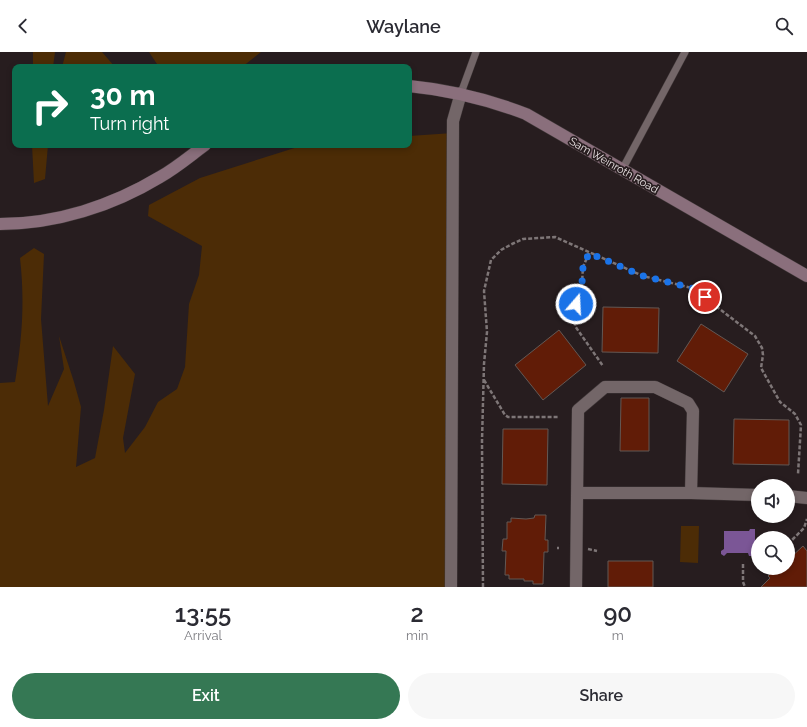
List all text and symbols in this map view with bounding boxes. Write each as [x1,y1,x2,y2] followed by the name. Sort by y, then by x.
[12,15,34,37] icon: back
[773,15,795,37] icon: search
[366,16,441,37] text: Waylane
[90,79,156,112] text: 30 m
[24,80,76,132] icon: right
[90,113,169,134] text: Turn right
[567,135,661,196] street label: Sam Weinroth Road
[688,280,722,314] pin
[555,283,597,325] position arrow
[694,286,716,308] icon: arrive
[751,479,795,575] map controls
[751,479,795,523] button: sound
[751,531,795,575] button: search
[175,599,231,628] text: 13:55
[411,599,424,628] text: 2
[603,599,632,628] text: 90
[184,628,222,643] text: Arrival
[406,628,428,643] text: min
[612,628,624,643] text: m
[12,673,400,719] button: Exit
[408,673,795,719] button: Share

